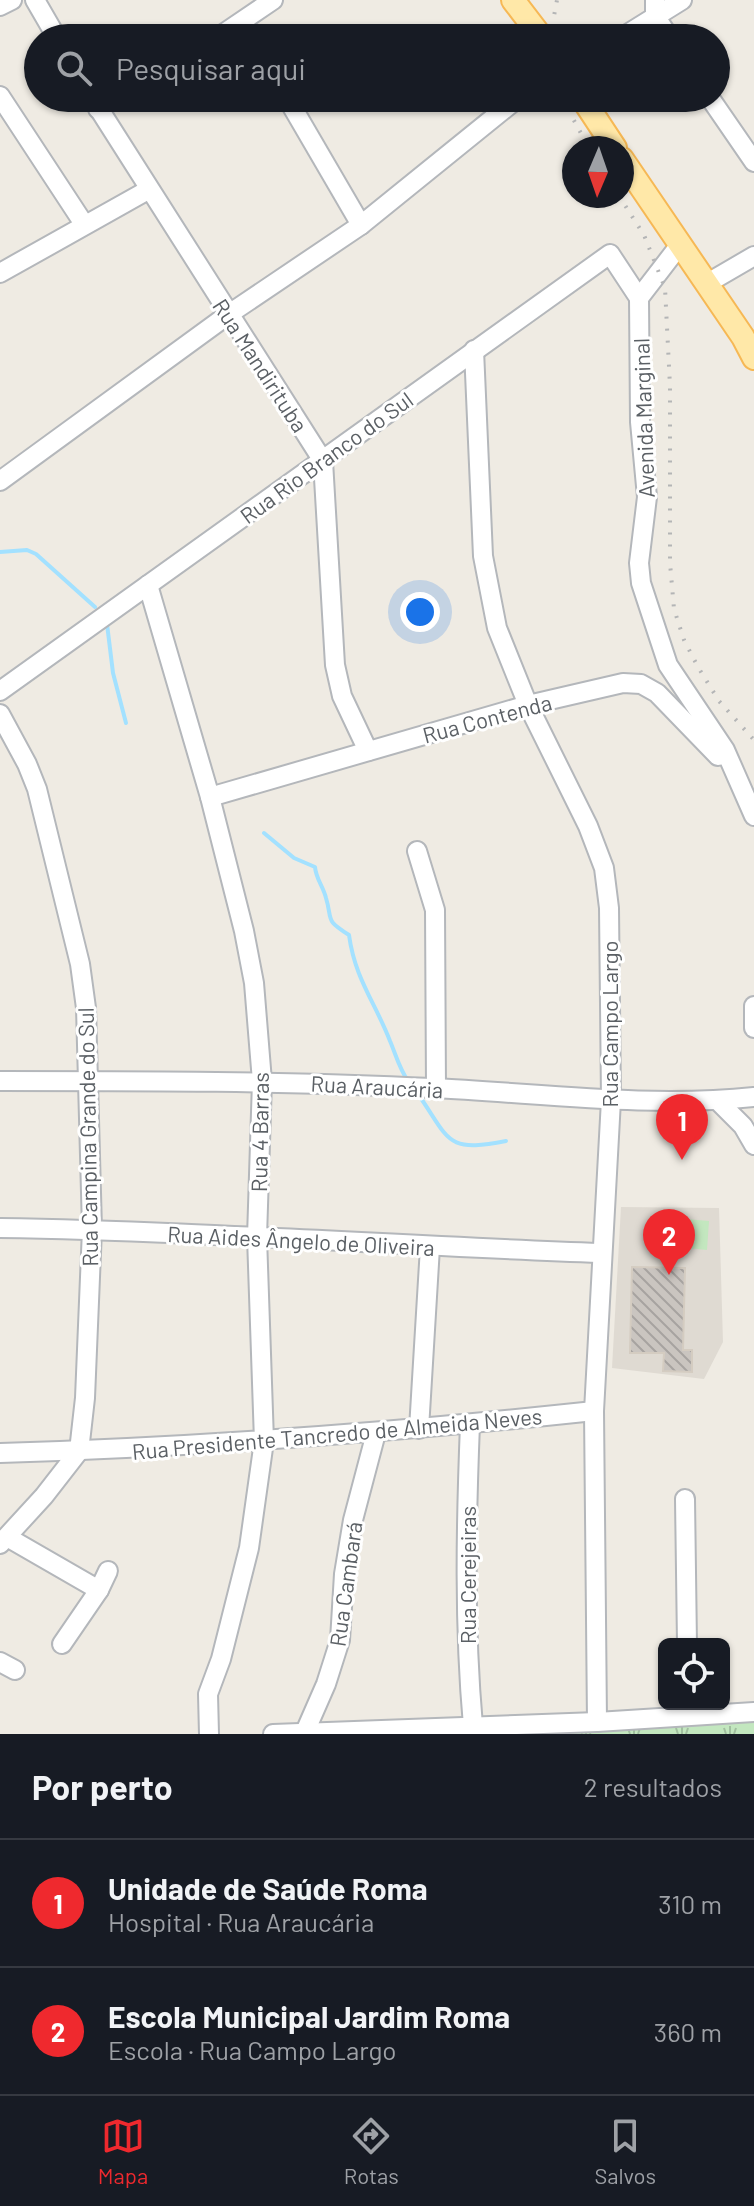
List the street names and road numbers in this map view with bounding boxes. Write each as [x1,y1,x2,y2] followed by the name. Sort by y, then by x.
[208,293,314,437] street label: Rua Mandirituba
[627,338,659,498] street label: Avenida Marginal
[235,386,417,528] street label: Rua Rio Branco do Sul
[420,688,554,748] street label: Rua Contenda
[596,940,622,1108] street label: Rua Campo Largo
[72,1007,102,1267] street label: Rua Campina Grande do Sul
[310,1070,444,1102] street label: Rua Araucária
[245,1072,273,1192] street label: Rua 4 Barras
[167,1220,435,1260] street label: Rua Aides Ângelo de Oliveira
[131,1402,543,1464] street label: Rua Presidente Tancredo de Almeida Neves
[454,1506,480,1644] street label: Rua Cerejeiras
[323,1520,367,1648] street label: Rua Cambará

